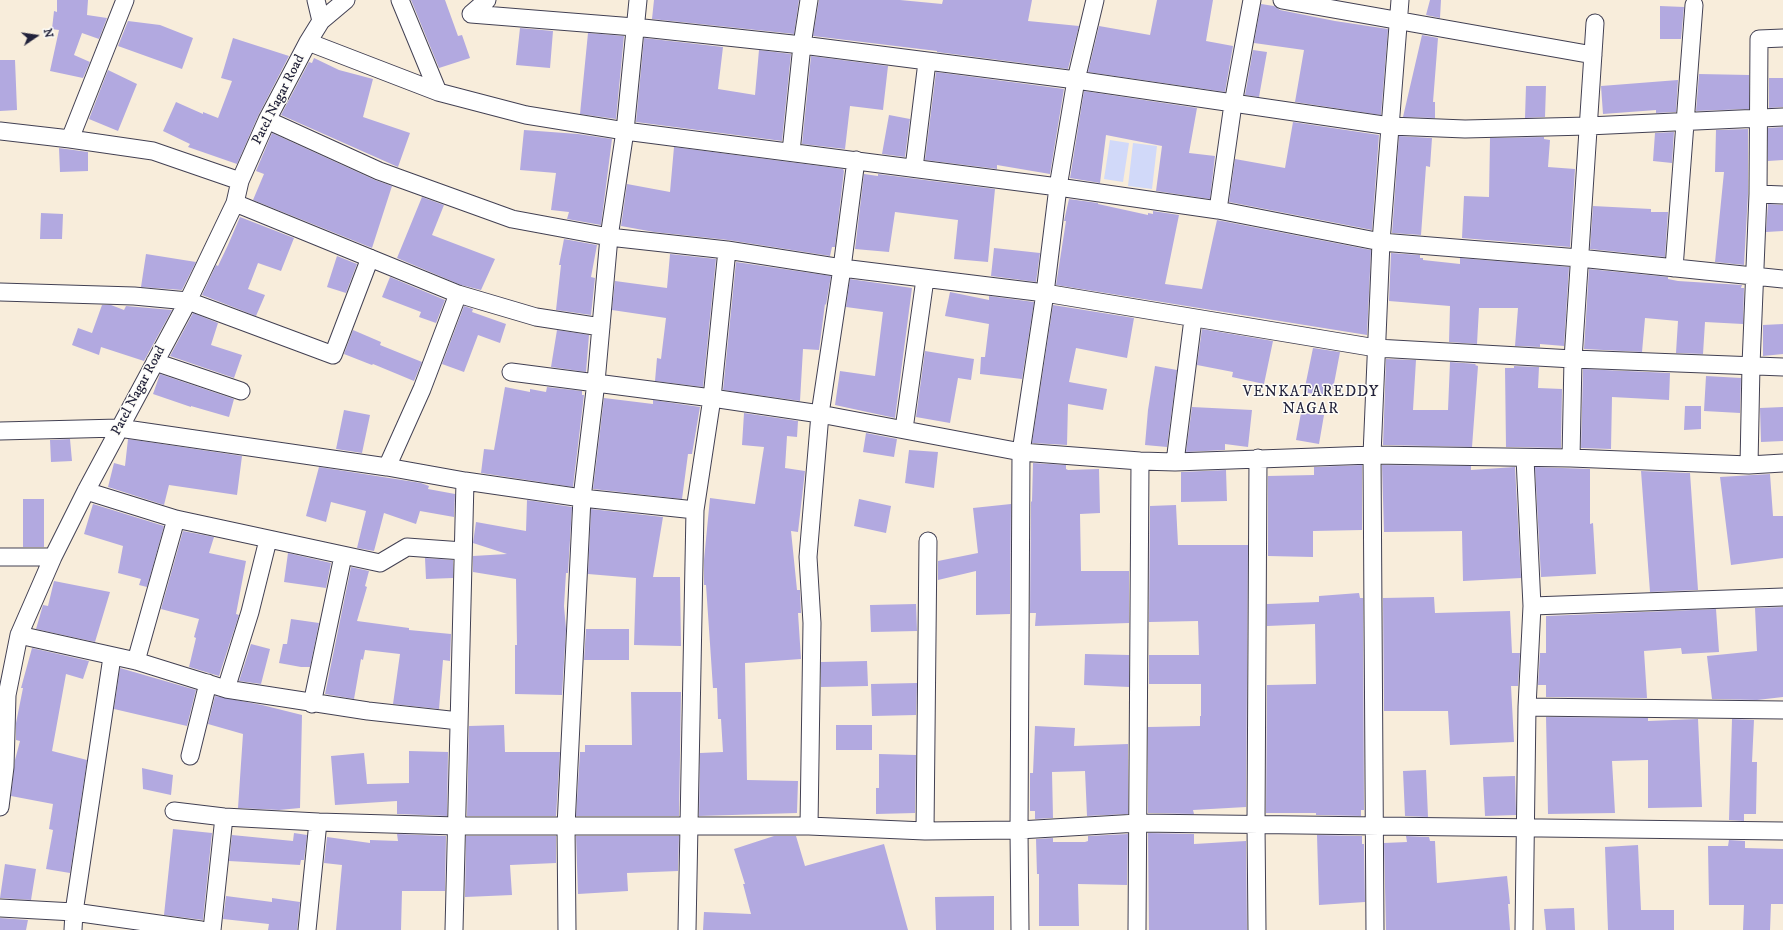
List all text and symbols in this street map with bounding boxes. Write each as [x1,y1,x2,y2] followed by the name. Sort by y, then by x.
[16,16,56,56] north arrow
[40,27,56,39] text: N
[249,52,309,148] street label: Patel Nagar Road
[108,344,170,438] street label: Patel Nagar Road
[1243,384,1379,419] district label: VENKATAREDDY NAGAR

